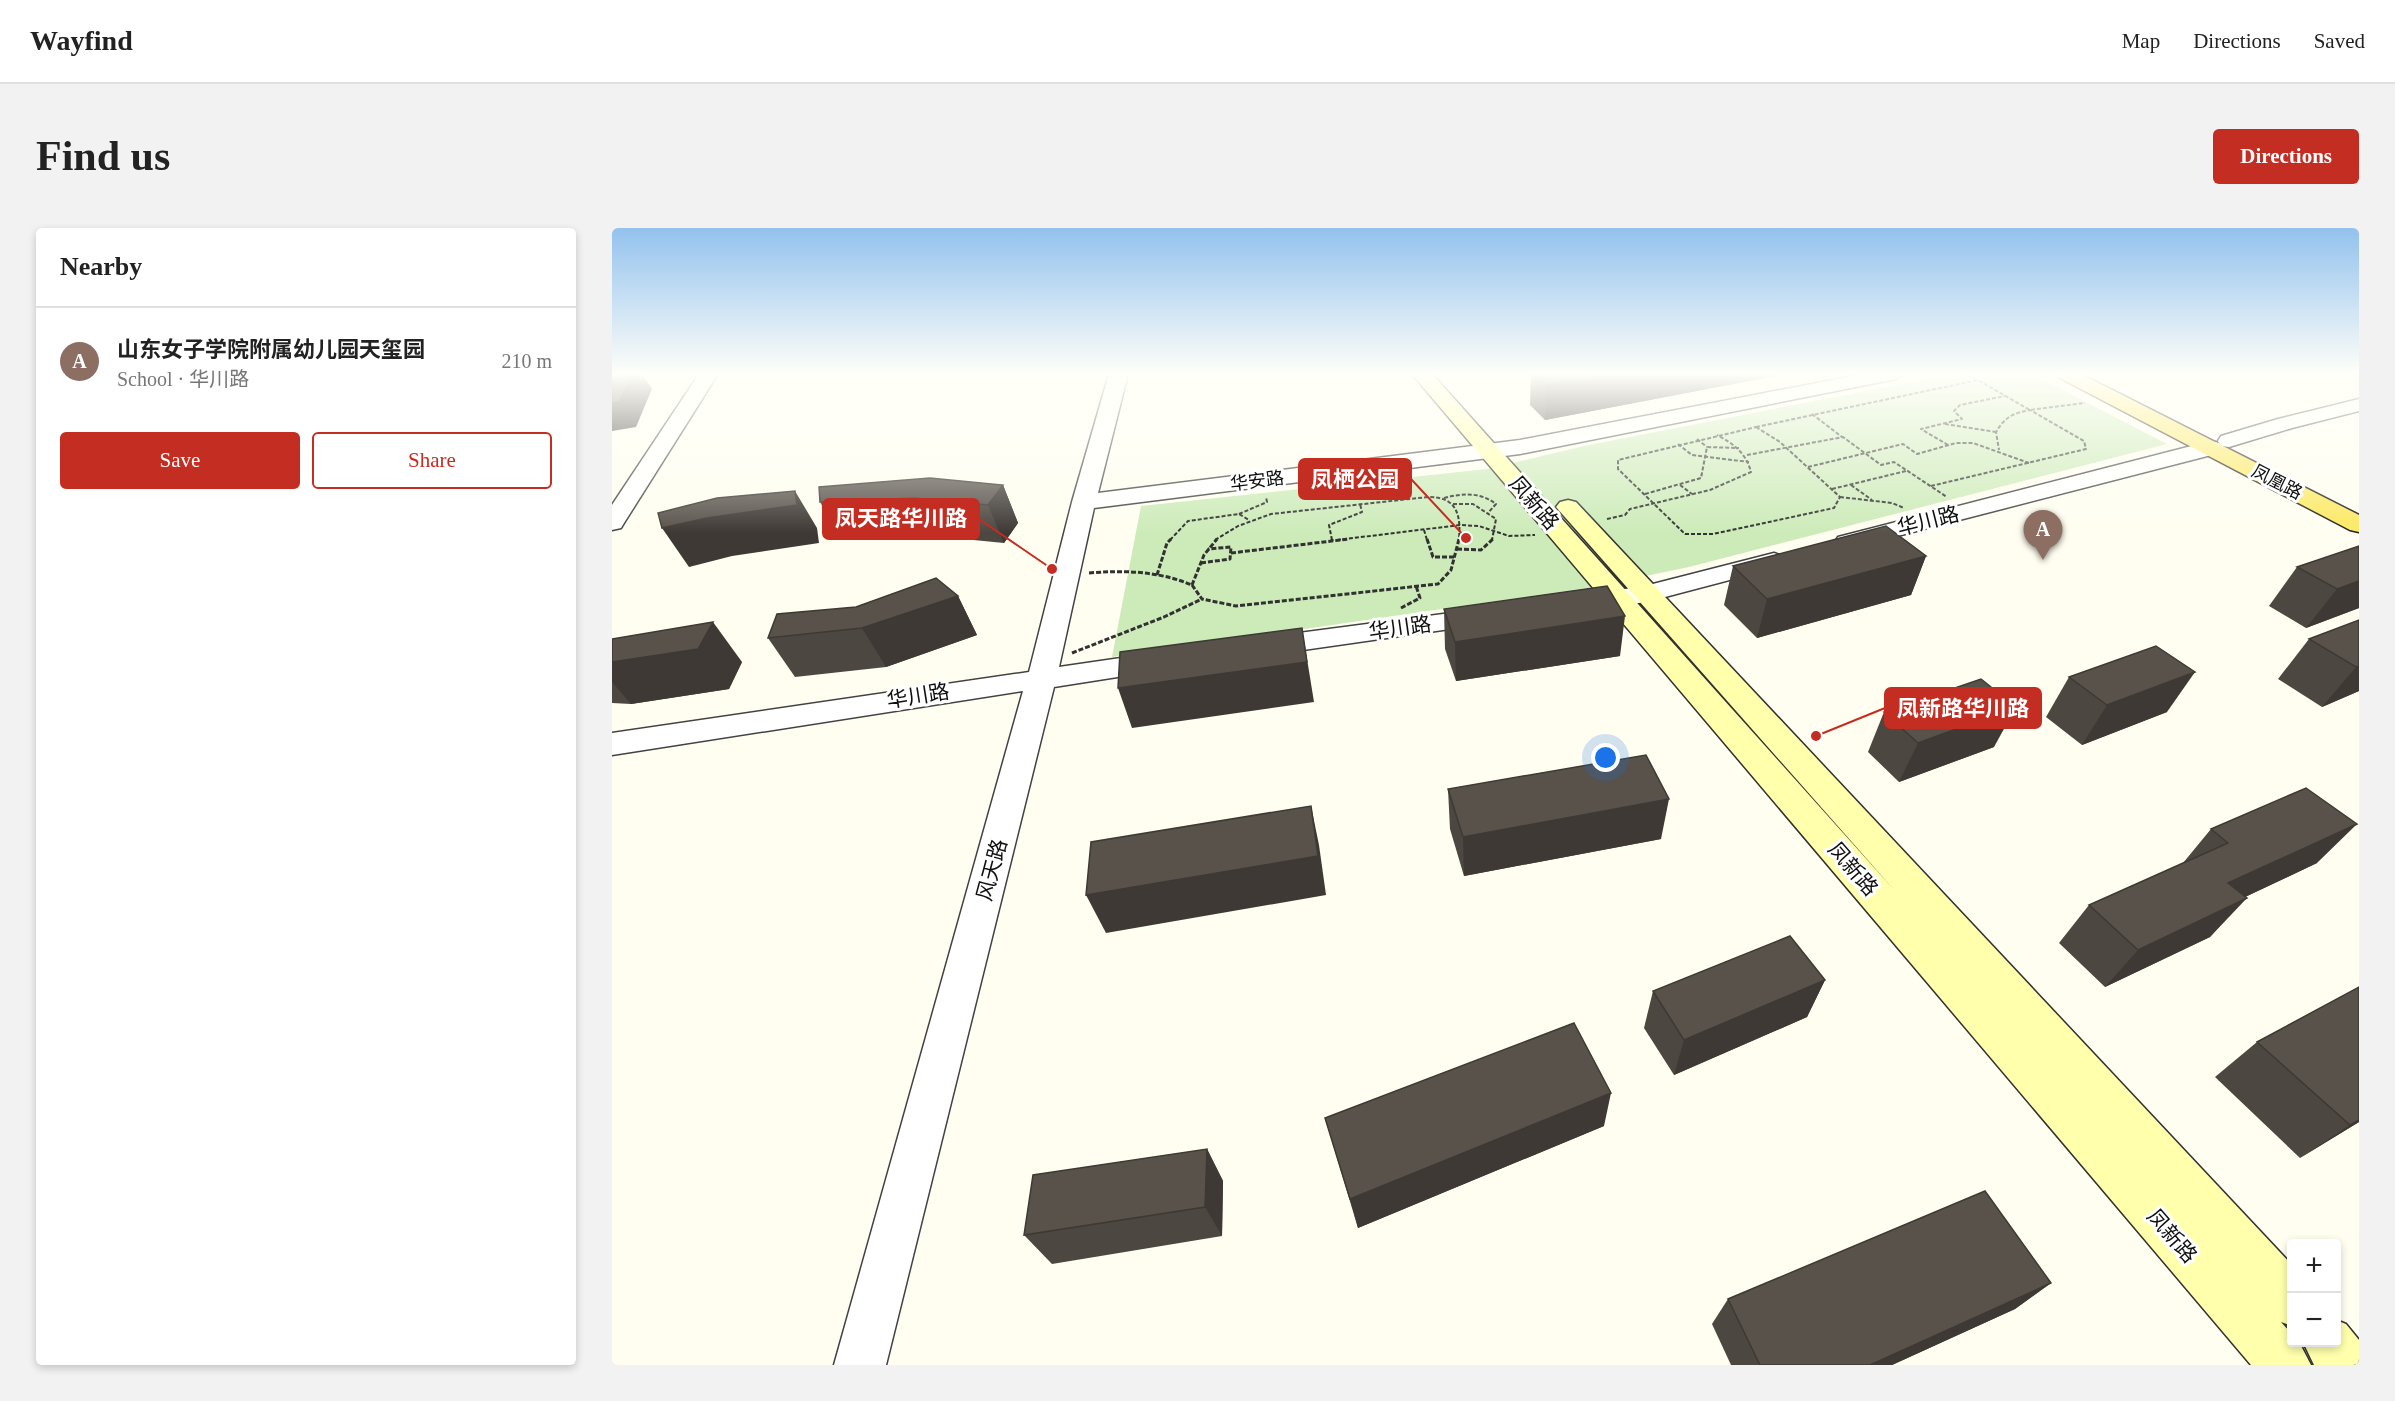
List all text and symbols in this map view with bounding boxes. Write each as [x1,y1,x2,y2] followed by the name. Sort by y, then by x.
[30,25,133,56] text: Wayfind
[2122,29,2160,53] text: Map
[2193,29,2281,53] text: Directions
[2314,29,2365,53] text: Saved
[2213,129,2359,184] button: Directions
[36,133,170,179] text: Find us
[60,252,142,281] text: Nearby
[117,337,425,362] text: 山东女子学院附属幼儿园天玺园
[72,350,87,372] text: A
[501,350,552,372] text: 210 m
[117,368,249,390] text: School · 华川路
[60,432,300,489] button: Save
[312,432,552,489] button: Share
[1299,459,1411,499] callout: 凤栖公园
[2248,461,2306,503] street label: 凤凰路
[1311,467,1399,492] text: 凤栖公园
[1229,468,1285,494] street label: 华安路
[1504,471,1564,535] street label: 凤新路
[823,499,979,539] callout: 凤天路华川路
[1895,502,1961,540] street label: 华川路
[835,506,967,531] text: 凤天路华川路
[2024,510,2062,560] pin: A
[1367,612,1433,644] street label: 华川路
[885,679,951,713] street label: 华川路
[1885,688,2041,728] callout: 凤新路华川路
[1897,696,2029,721] text: 凤新路华川路
[1591,743,1620,772] your location
[972,836,1012,904] street label: 风天路
[1823,837,1883,901] street label: 凤新路
[2142,1204,2202,1268] street label: 凤新路
[2287,1239,2341,1347] map controls
[2287,1239,2341,1293] button: +
[2287,1293,2341,1347] button: −

